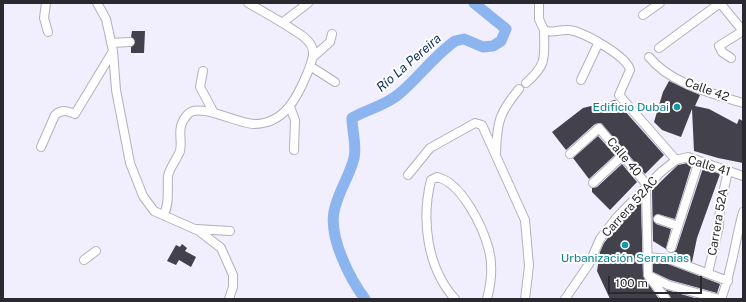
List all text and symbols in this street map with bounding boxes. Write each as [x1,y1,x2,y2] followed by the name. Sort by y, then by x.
[373,31,445,95] water label: Río La Pereira
[683,75,731,105] street label: Calle 42
[593,100,669,114] place label: Edificio Dubai
[672,102,682,112] marker: Edificio Dubai
[604,135,644,179] street label: Calle 40
[686,153,732,179] street label: Calle 41
[599,174,661,240] street label: Carrera 52AC
[705,187,731,257] street label: Carrera 52A
[620,240,630,250] marker: Urbanización Serranias
[561,251,689,265] place label: Urbanización Serranias
[610,268,704,294] scale bar
[615,276,648,290] text: 100 m

